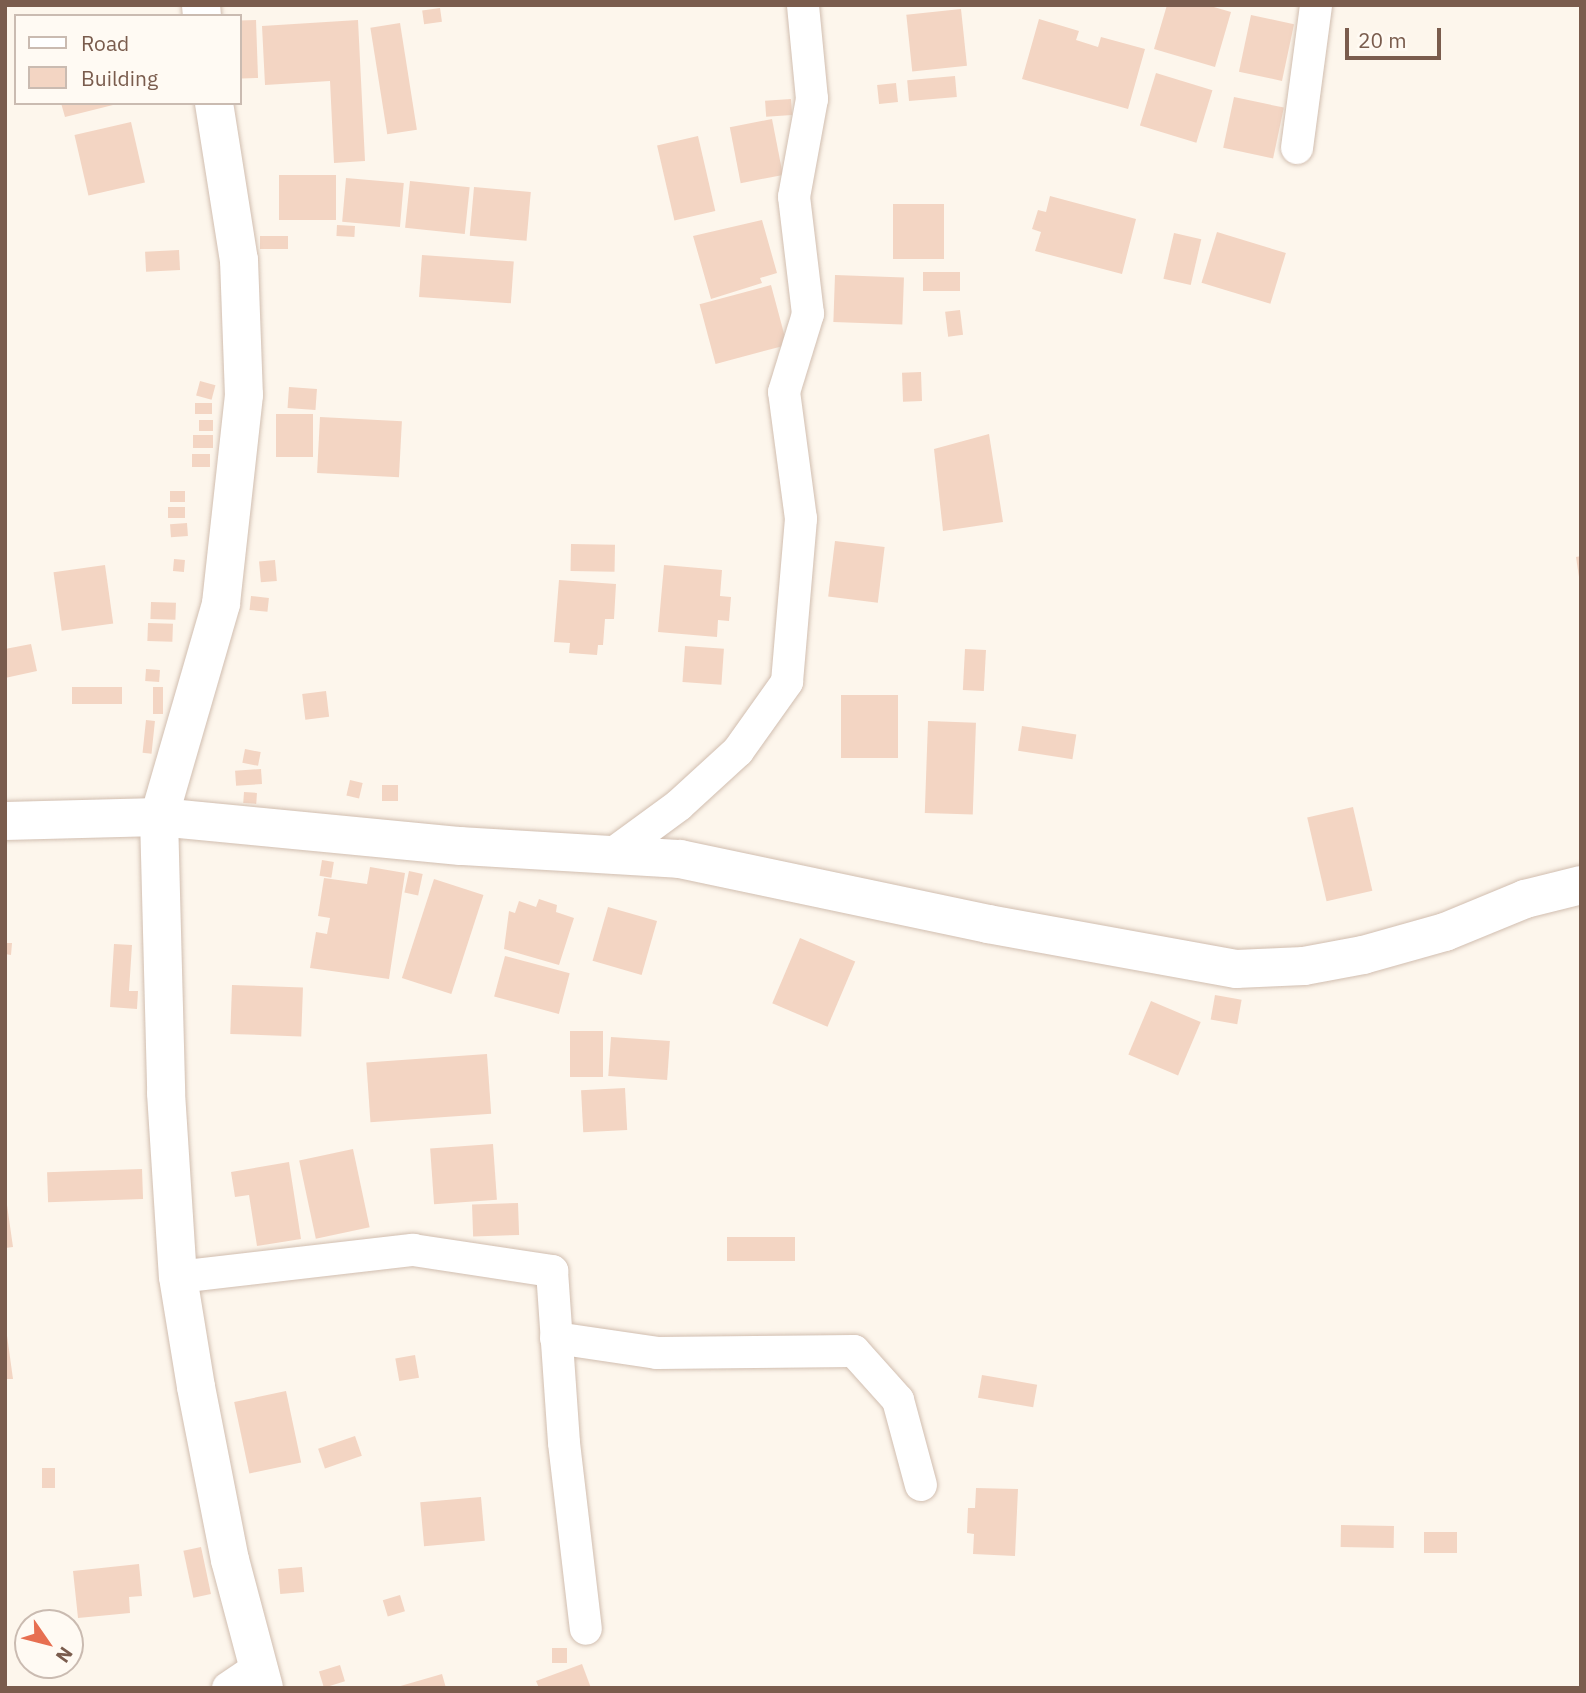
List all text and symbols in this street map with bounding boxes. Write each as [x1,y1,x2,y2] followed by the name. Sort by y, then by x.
[14,14,242,105] legend
[1348,14,1444,58] scale bar
[1358,26,1407,54] text: 20 m
[81,29,129,57] text: Road
[81,64,158,92] text: Building
[14,1609,84,1679] north arrow
[51,1642,78,1667] text: N

